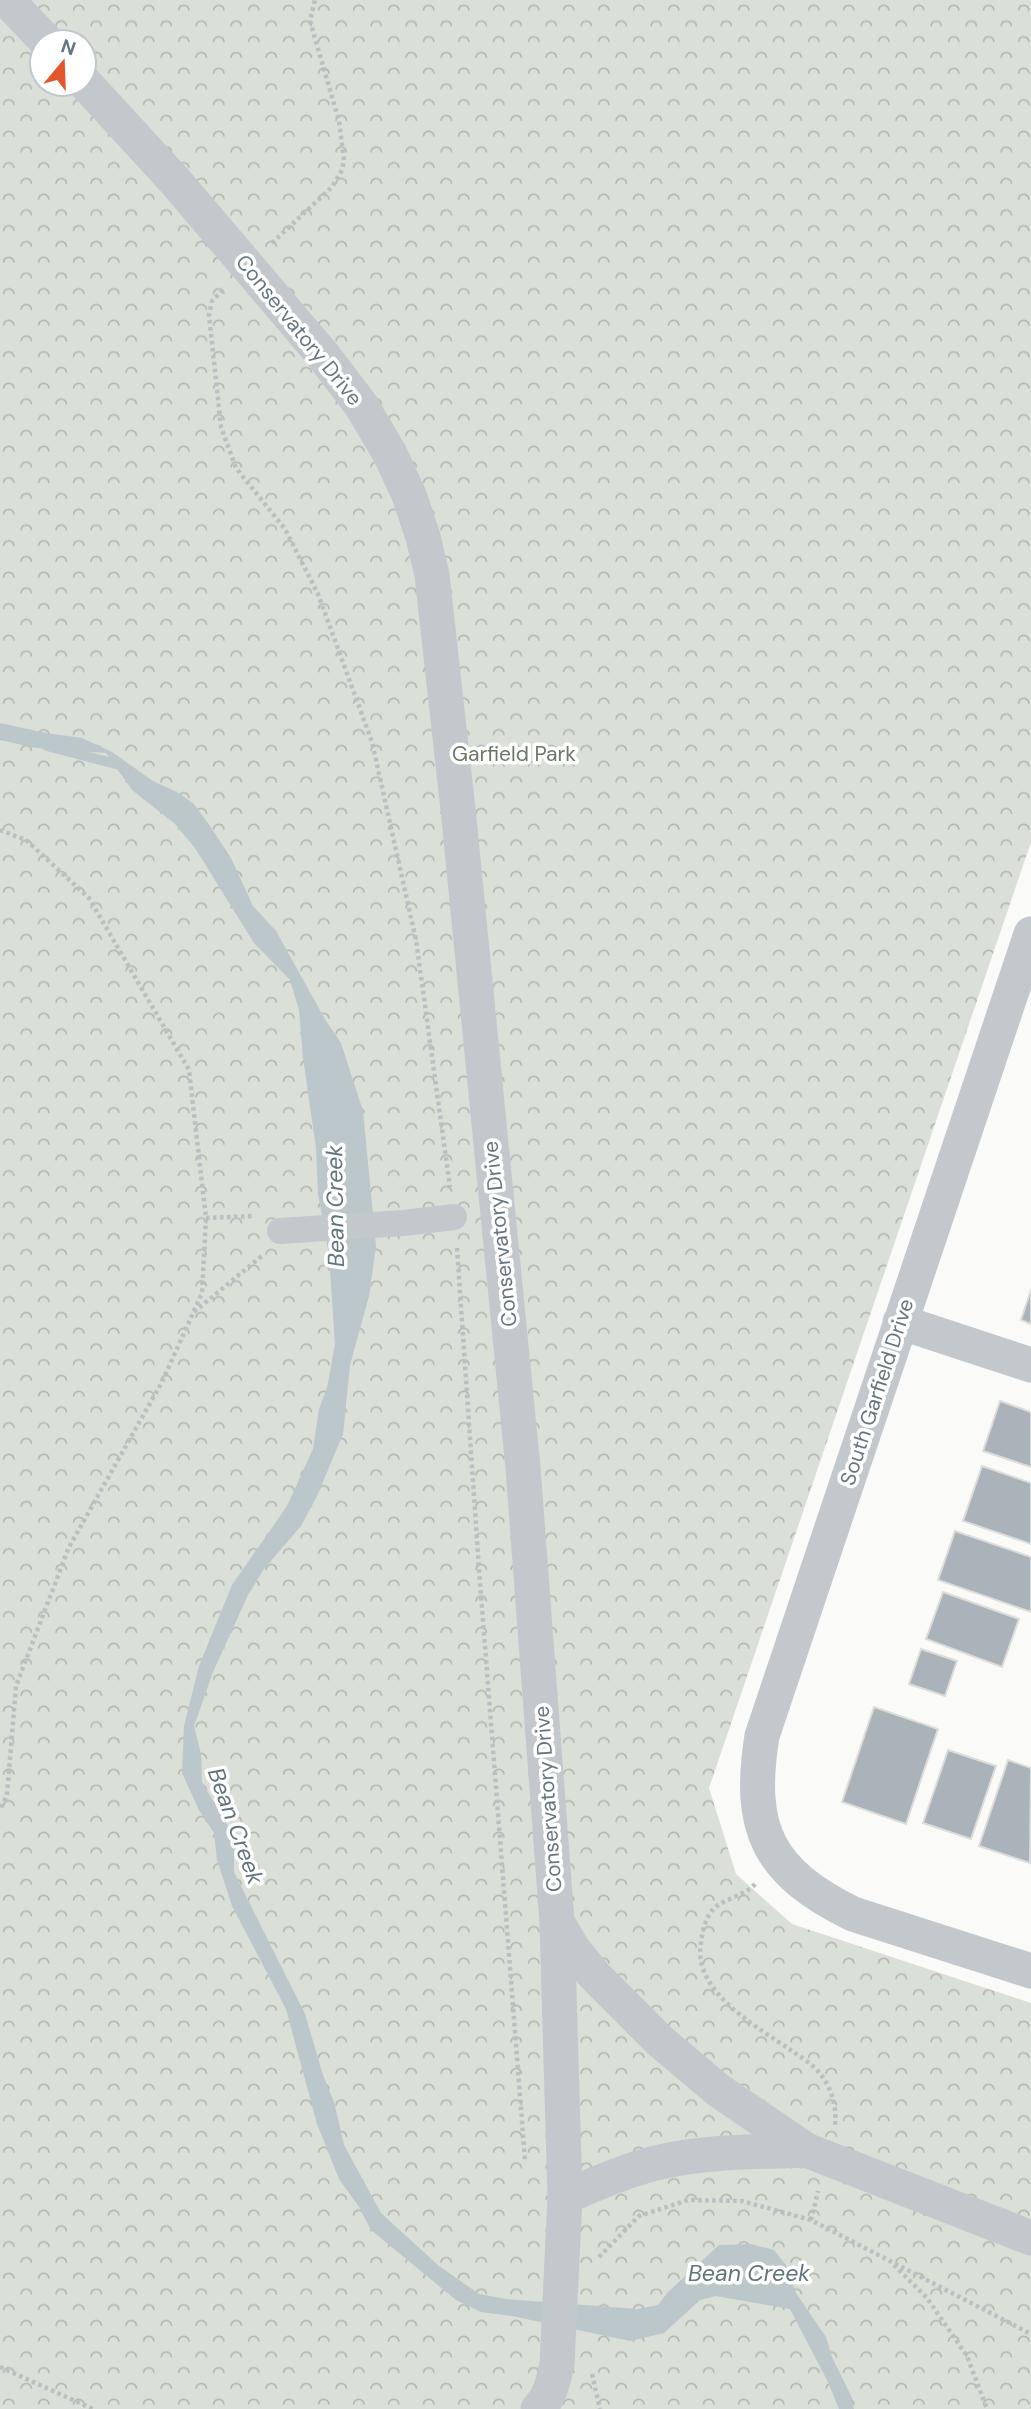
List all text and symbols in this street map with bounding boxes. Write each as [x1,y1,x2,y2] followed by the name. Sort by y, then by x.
[28,28,98,98] north arrow
[58,33,79,61] text: N
[229,249,369,411] street label: Conservatory Drive
[452,740,576,768] park label: Garfield Park
[476,1140,524,1328] street label: Conservatory Drive
[319,1144,351,1267] water label: Bean Creek
[834,1295,920,1489] street label: South Garfield Drive
[528,1705,568,1893] street label: Conservatory Drive
[201,1763,271,1889] water label: Bean Creek
[688,2258,810,2288] water label: Bean Creek

